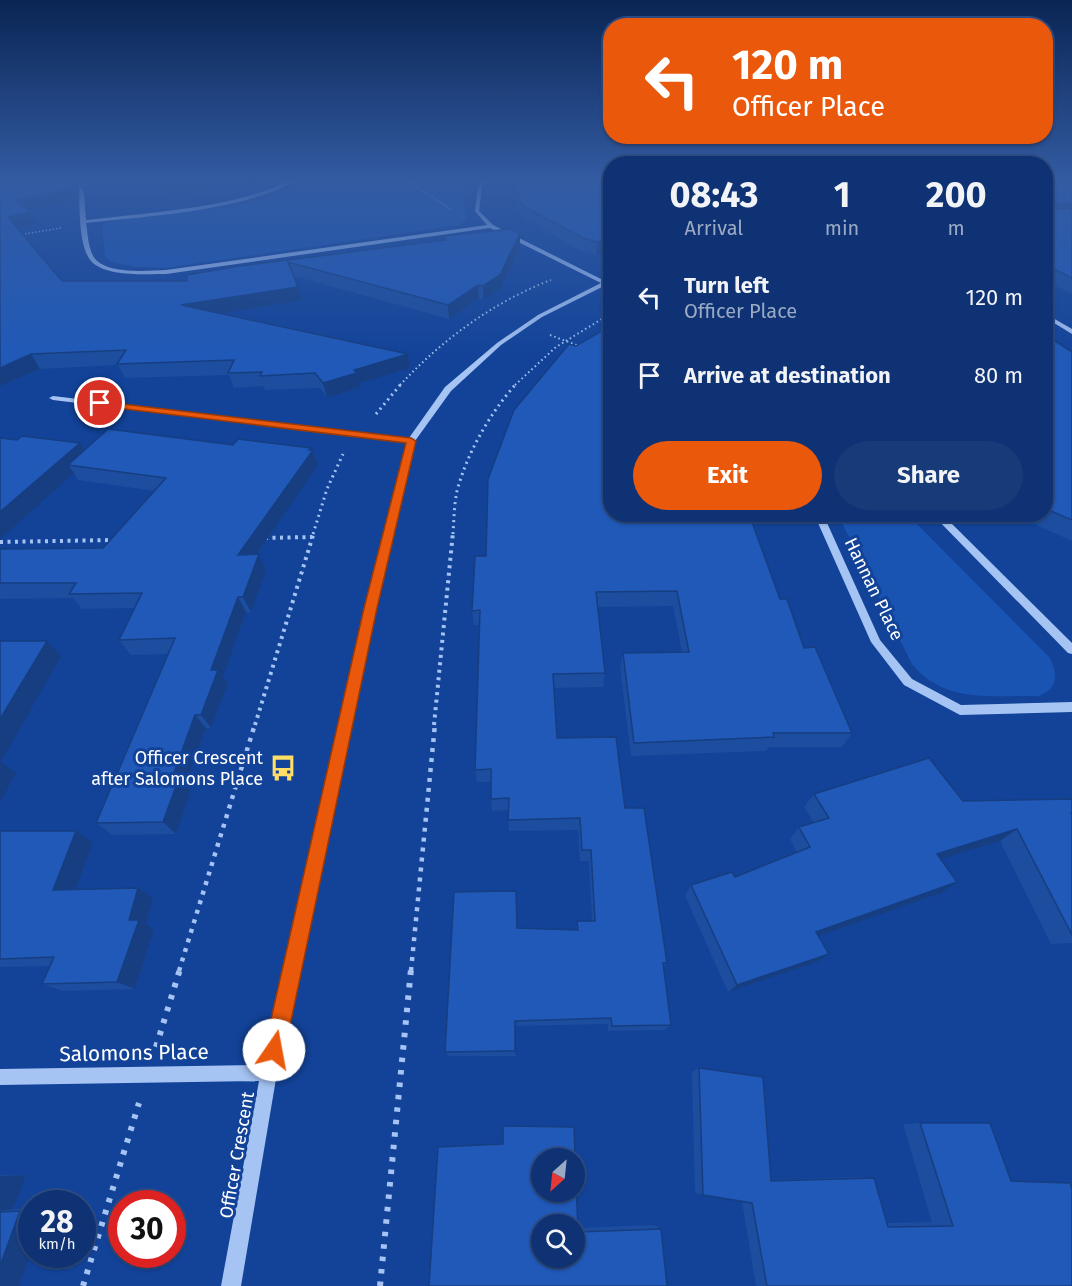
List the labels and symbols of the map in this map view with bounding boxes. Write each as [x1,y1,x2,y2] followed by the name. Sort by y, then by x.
[74,377,125,428] pin
[840,534,908,644] street label: Hannan Place
[91,747,263,790] place label: Officer Crescent after Salomons Place
[268,753,298,783] bus stop icon: Officer Crescent after Salomons Place
[242,1018,306,1082] position arrow
[59,1039,209,1067] street label: Salomons Place
[215,1090,259,1220] street label: Officer Crescent
[531,1148,585,1202] north arrow
[108,1190,186,1268] speed limit sign: 30

